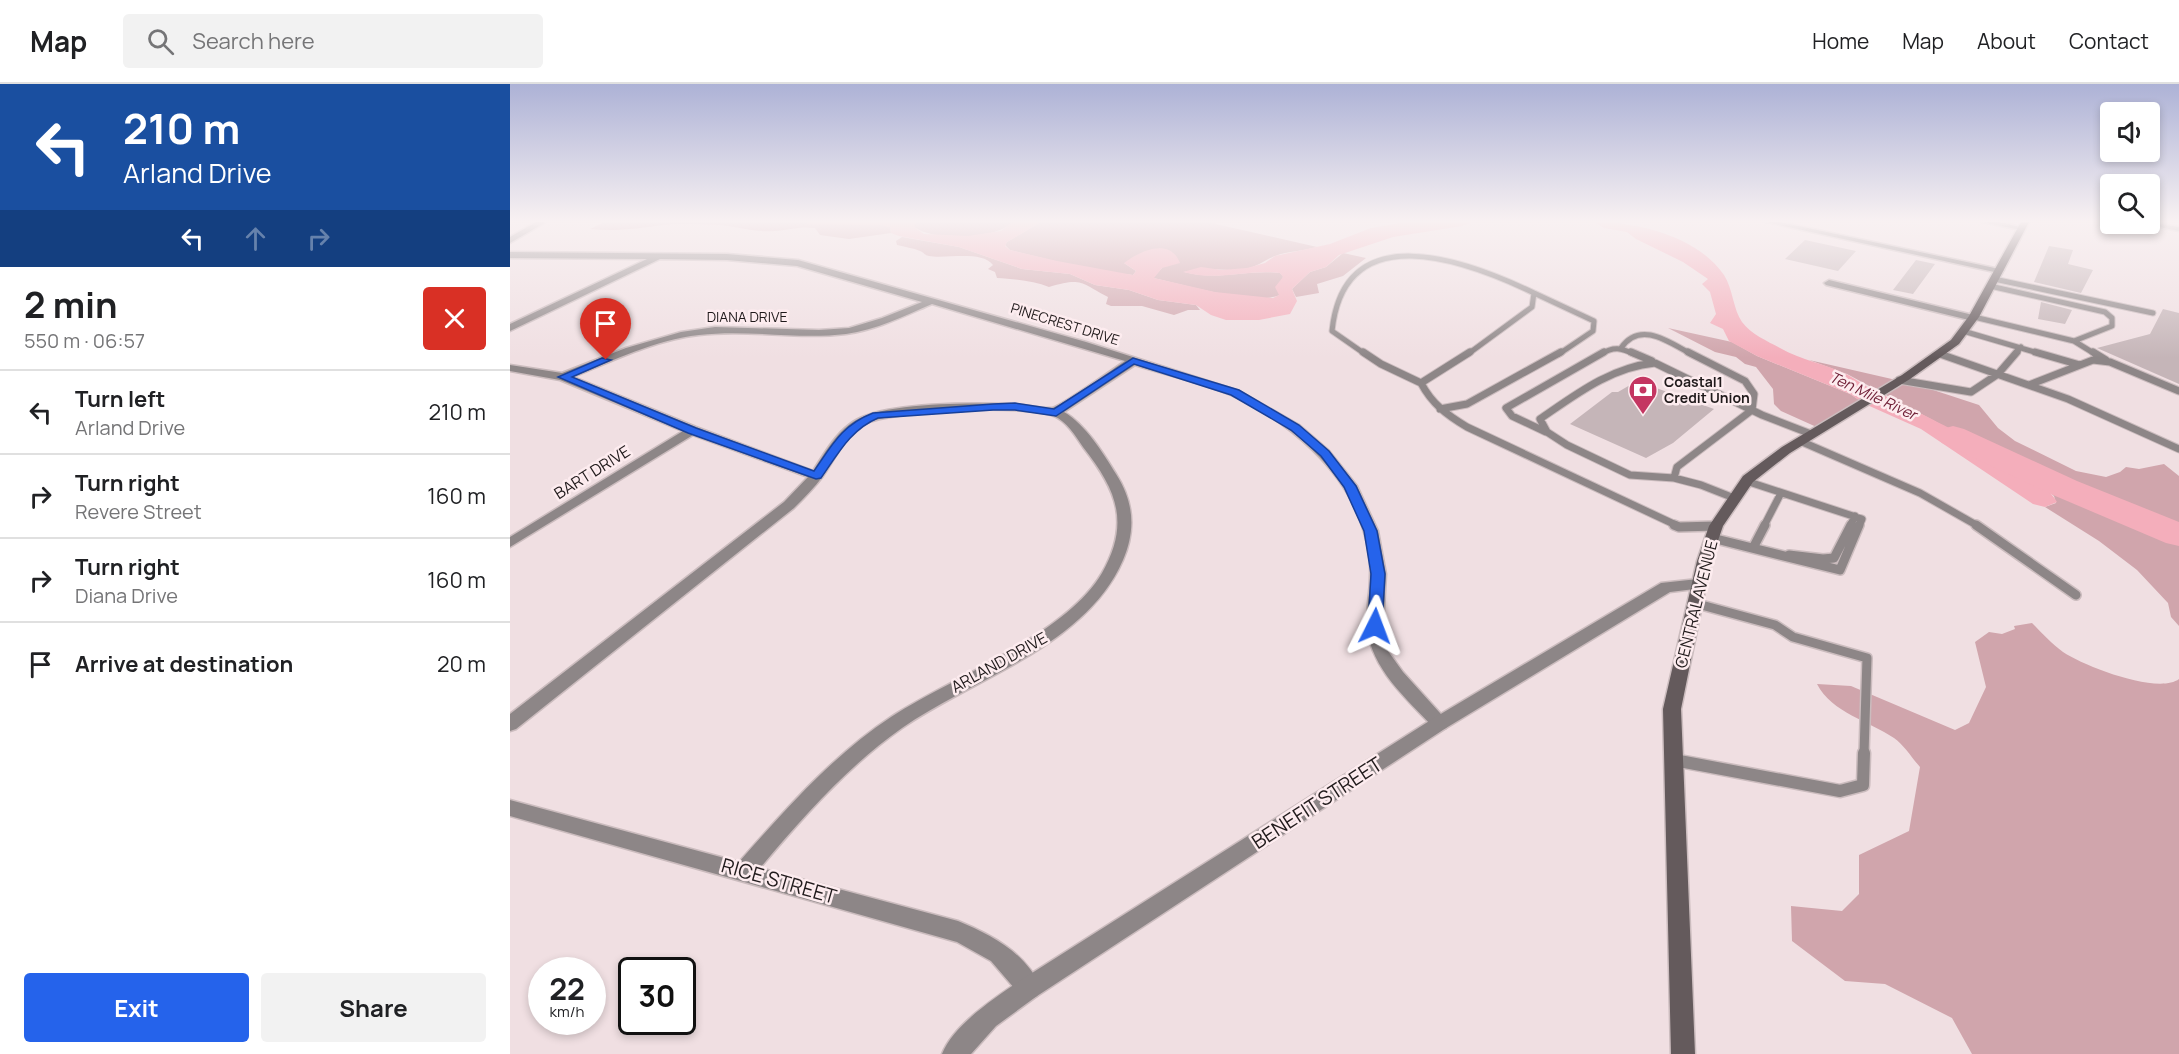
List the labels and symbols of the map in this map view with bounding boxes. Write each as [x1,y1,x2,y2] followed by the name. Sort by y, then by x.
[580,298,631,360] pin
[1008,298,1122,349] street label: PINECREST DRIVE
[707,307,787,326] street label: DIANA DRIVE
[1826,366,1923,426] water label: Ten Mile River
[1664,372,1750,407] place label: Coastal1 Credit Union
[1627,374,1659,416] bank icon: Coastal1 Credit Union
[550,440,634,504] street label: BART DRIVE
[1669,538,1723,670] street label: CENTRAL AVENUE
[1343,594,1407,658] position arrow
[947,626,1051,698] street label: ARLAND DRIVE
[1246,750,1387,855] street label: BENEFIT STREET
[718,851,840,910] street label: RICE STREET
[618,957,696,1035] speed limit sign: 30

